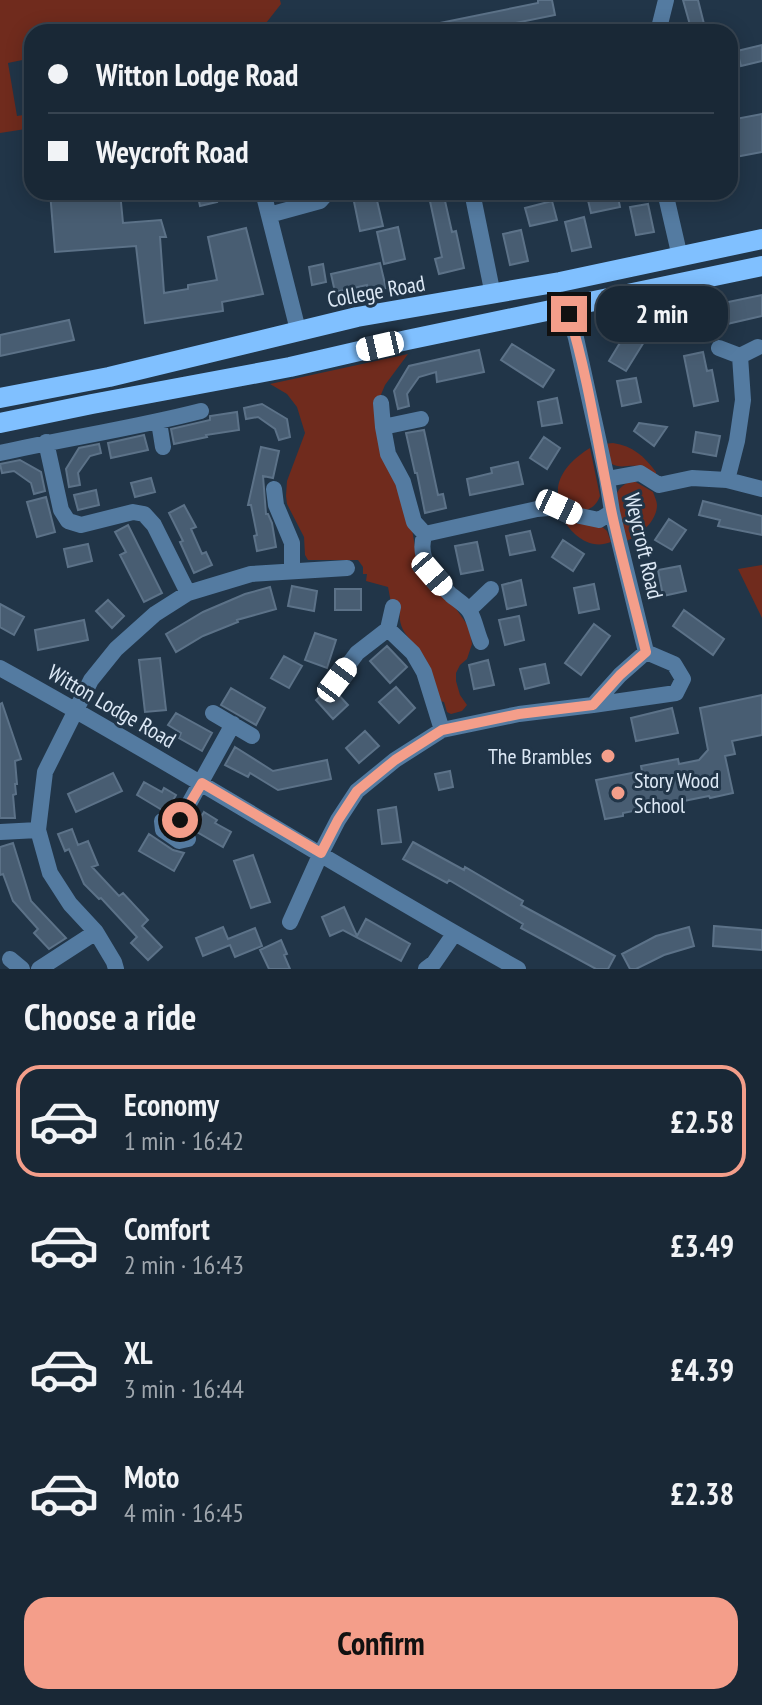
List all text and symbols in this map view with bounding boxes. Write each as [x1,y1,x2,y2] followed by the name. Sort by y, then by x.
[96,55,298,94] text: Witton Lodge Road
[96,132,249,171] text: Weycroft Road
[325,269,427,313] street label: College Road
[597,286,729,342] callout: 2 min
[551,296,587,332] route end
[636,297,688,330] text: 2 min
[354,329,406,363] car
[532,486,586,528] car
[618,490,670,602] street label: Weycroft Road
[407,548,457,600] car
[313,654,361,706] car
[43,658,181,754] street label: Witton Lodge Road
[488,742,592,770] place label: The Brambles
[599,747,617,765] marker: The Brambles
[634,766,719,819] place label: Story Wood School
[609,784,627,802] marker: Story Wood School
[162,802,198,838] route start
[24,993,196,1040] text: Choose a ride
[28,1085,100,1157] icon: car
[124,1085,219,1124] text: Economy
[670,1102,734,1141] text: £2.58
[124,1124,244,1157] text: 1 min · 16:42
[28,1209,100,1281] icon: car
[124,1209,210,1248] text: Comfort
[670,1226,734,1265] text: £3.49
[124,1248,244,1281] text: 2 min · 16:43
[28,1333,100,1405] icon: car
[124,1333,153,1372] text: XL
[670,1350,734,1389] text: £4.39
[124,1372,244,1405] text: 3 min · 16:44
[28,1457,100,1529] icon: car
[124,1457,179,1496] text: Moto
[670,1474,734,1513] text: £2.38
[124,1496,244,1529] text: 4 min · 16:45
[24,1597,738,1689] button: Confirm

